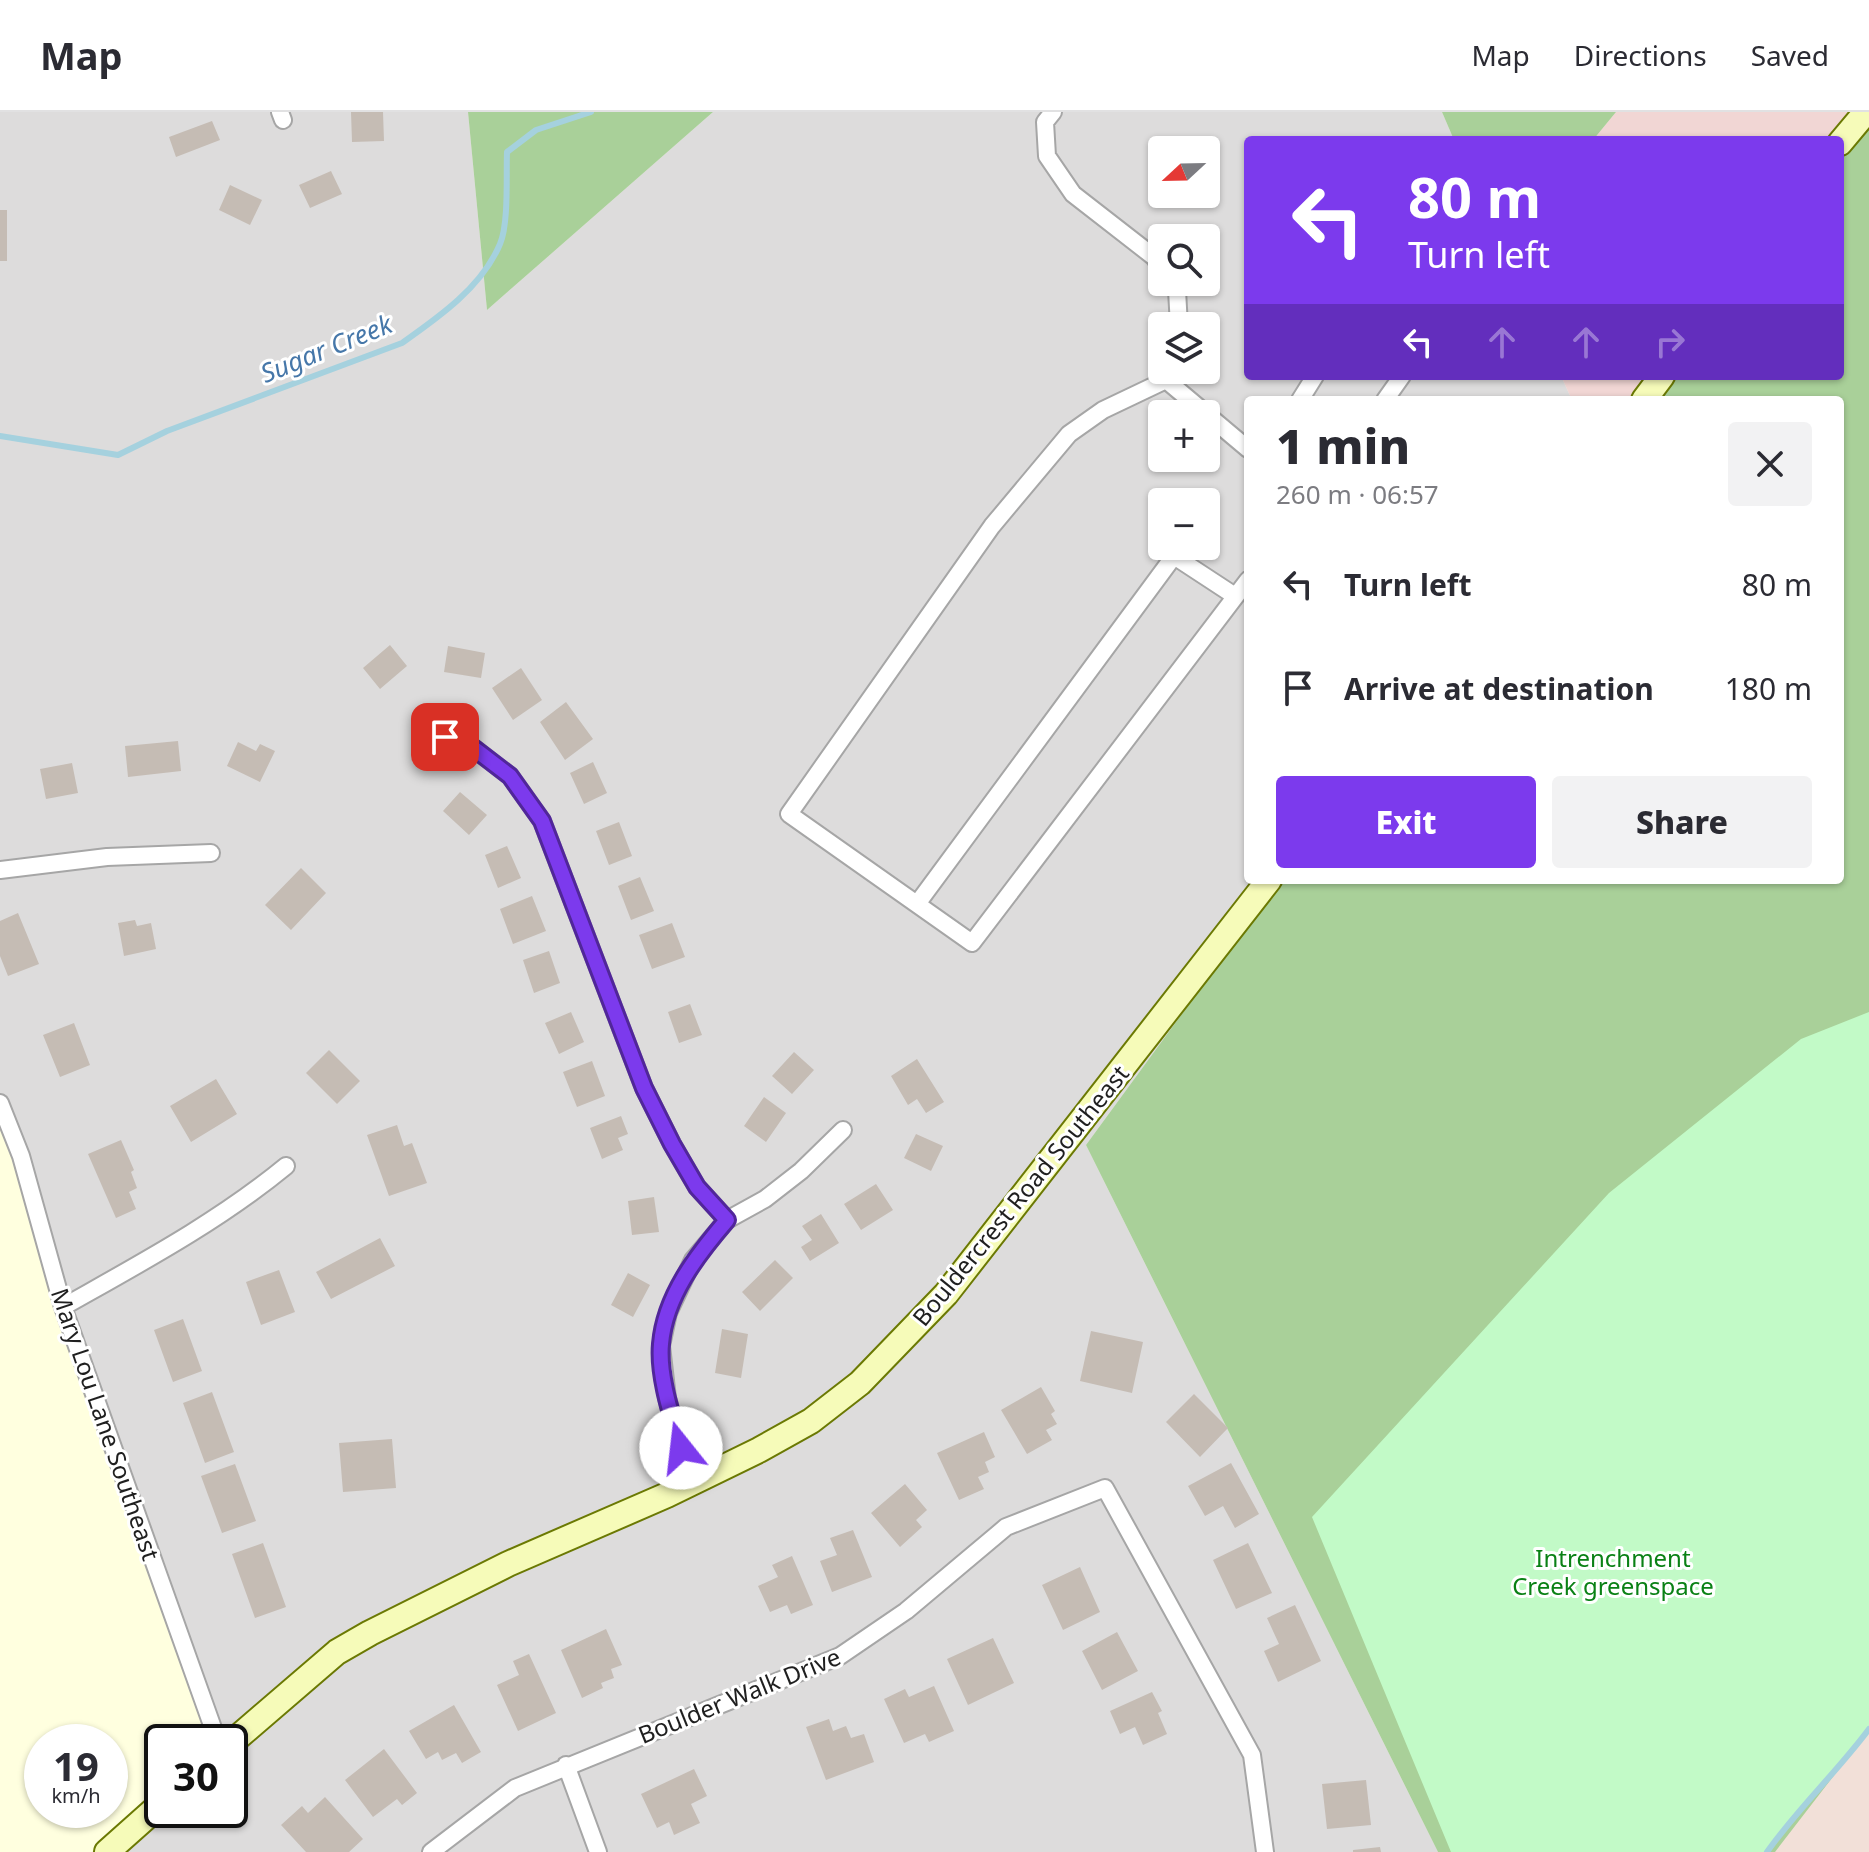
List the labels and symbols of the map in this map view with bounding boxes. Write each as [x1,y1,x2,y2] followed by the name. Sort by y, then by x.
[1148,136,1220,208] north arrow
[255,305,398,391] water label: Sugar Creek
[411,703,479,771] pin
[904,1057,1136,1332] street label: Bouldercrest Road Southeast
[44,1284,168,1565] street label: Mary Lou Lane Southeast
[639,1406,723,1490] position arrow
[1512,1541,1714,1602] park label: Intrenchment Creek greenspace
[633,1639,845,1751] street label: Boulder Walk Drive
[144,1724,248,1828] speed limit sign: 30

